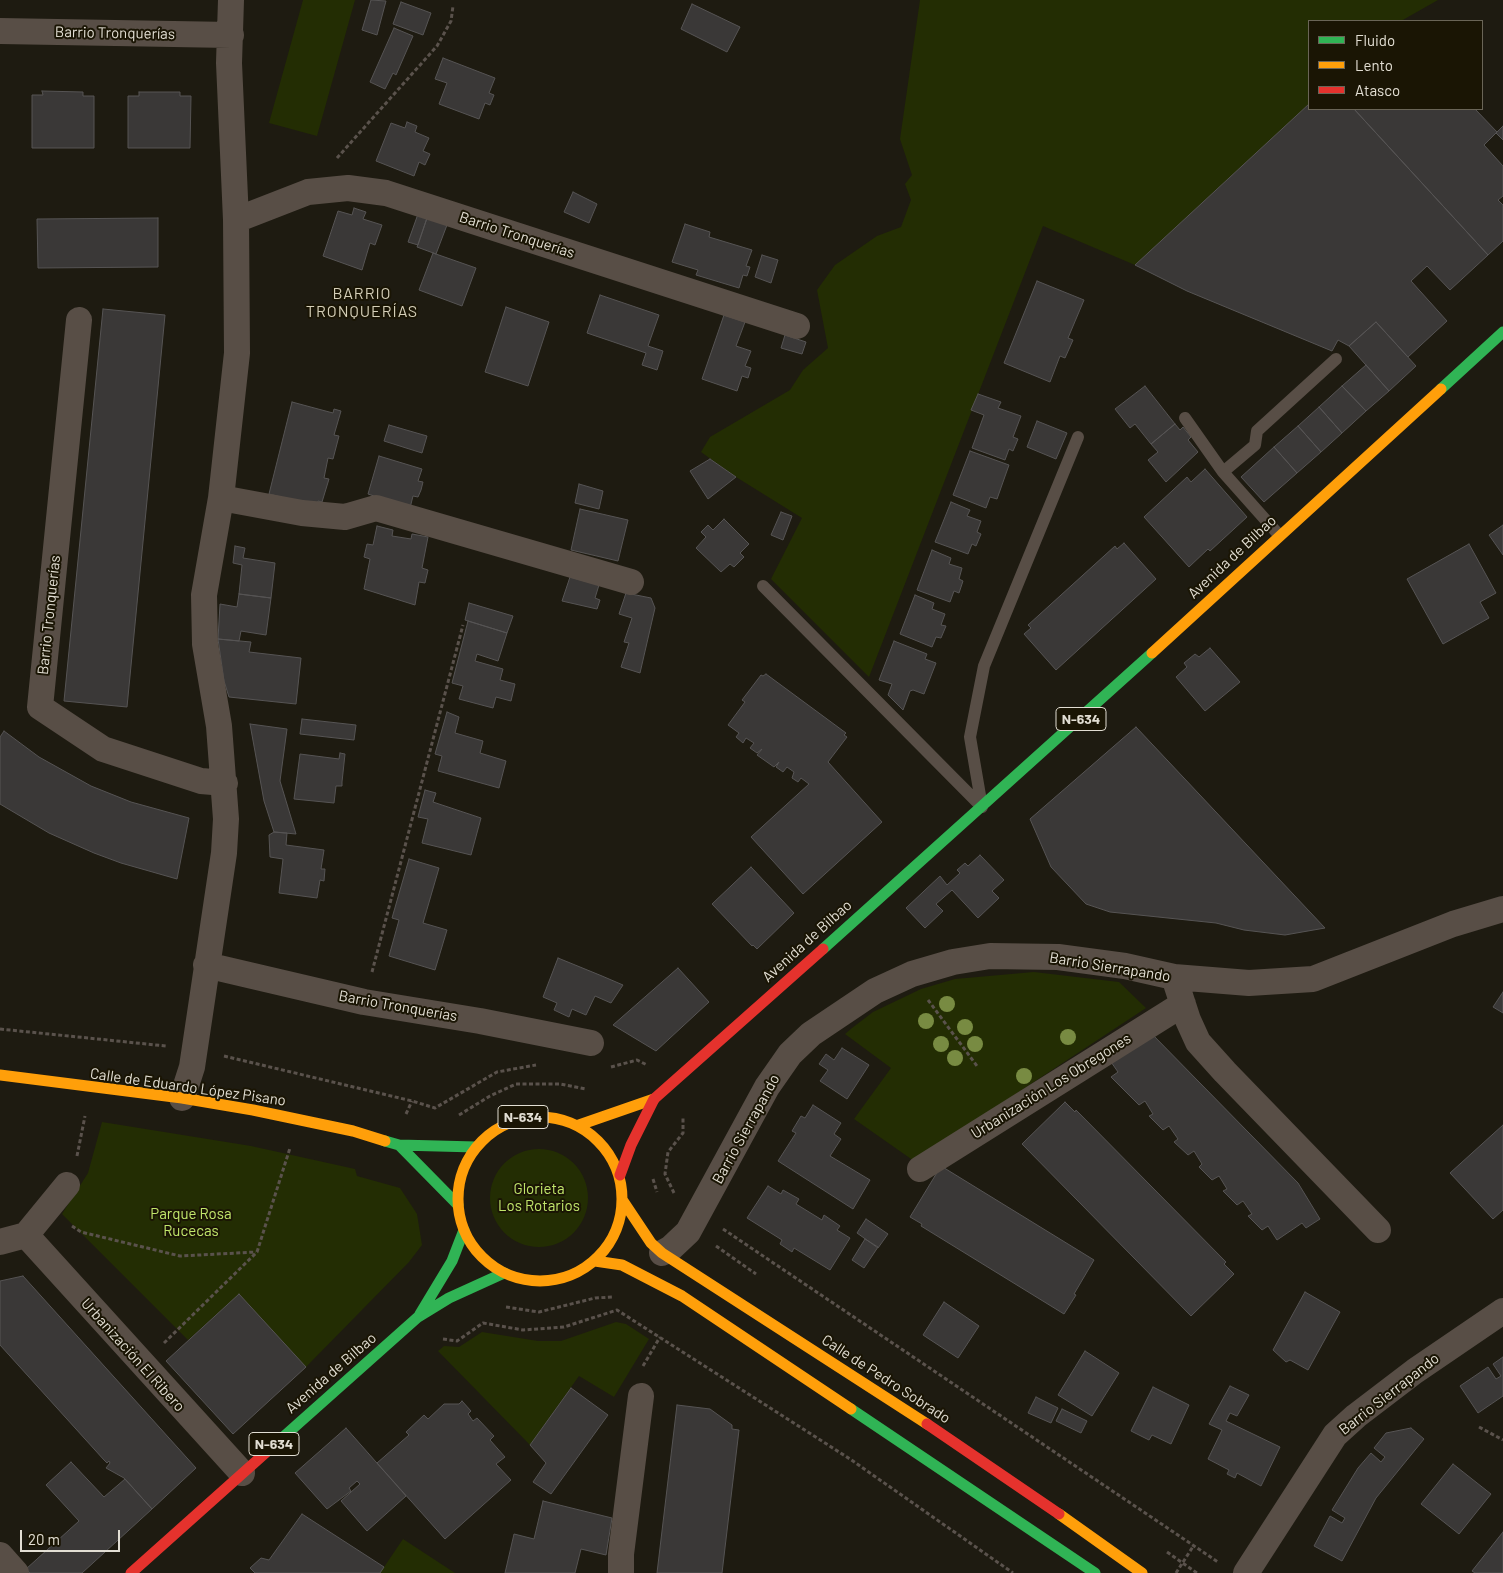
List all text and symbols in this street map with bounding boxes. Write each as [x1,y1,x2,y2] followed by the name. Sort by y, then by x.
[1308,20,1483,110] legend
[55,23,175,43] street label: Barrio Tronquerías
[1355,31,1395,49] text: Fluido
[1355,56,1393,74] text: Lento
[1355,81,1400,99] text: Atasco
[457,208,577,262] street label: Barrio Tronquerías
[304,284,420,322] district label: BARRIO TRONQUERÍAS
[1184,511,1280,603] street label: Avenida de Bilbao
[34,554,64,676] street label: Barrio Tronquerías
[1056,708,1106,731] road number: N-634
[759,896,855,986] street label: Avenida de Bilbao
[1048,949,1172,985] street label: Barrio Sierrapando
[337,987,459,1025] street label: Barrio Tronquerías
[968,1029,1134,1143] street label: Urbanización Los Obregones
[89,1064,287,1110] street label: Calle de Eduardo López Pisano
[708,1071,784,1187] street label: Barrio Sierrapando
[498,1106,548,1128] road number: N-634
[498,1180,580,1215] park label: Glorieta Los Rotarios
[150,1205,232,1240] park label: Parque Rosa Rucecas
[77,1295,189,1415] street label: Urbanización El Ribero
[282,1329,380,1417] street label: Avenida de Bilbao
[818,1331,954,1427] street label: Calle de Pedro Sobrado
[1335,1349,1443,1439] street label: Barrio Sierrapando
[249,1432,299,1456] road number: N-634
[22,1520,122,1552] scale bar
[28,1530,60,1548] text: 20 m

